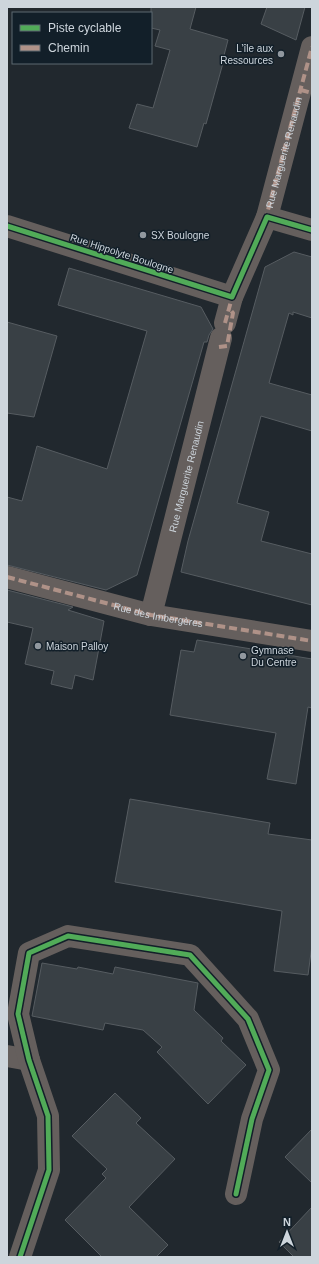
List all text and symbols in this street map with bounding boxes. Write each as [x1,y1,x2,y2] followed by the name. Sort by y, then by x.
[12,12,152,64] legend
[48,21,122,35] text: Piste cyclable
[48,41,89,55] text: Chemin
[220,43,273,66] place label: L’île aux Ressources
[276,49,286,59] marker: L’île aux Ressources
[264,96,304,209] street label: Rue Marguerite Renaudin
[138,230,148,240] marker: SX Boulogne
[151,230,210,241] place label: SX Boulogne
[69,232,175,276] street label: Rue Hippolyte Boulogne
[167,420,206,533] street label: Rue Marguerite Renaudin
[112,600,204,629] street label: Rue des Imbergères
[33,641,43,651] marker: Maison Palloy
[46,641,108,652] place label: Maison Palloy
[251,645,297,668] place label: Gymnase Du Centre
[238,651,248,661] marker: Gymnase Du Centre
[267,1212,307,1252] north arrow
[283,1216,291,1228] text: N

